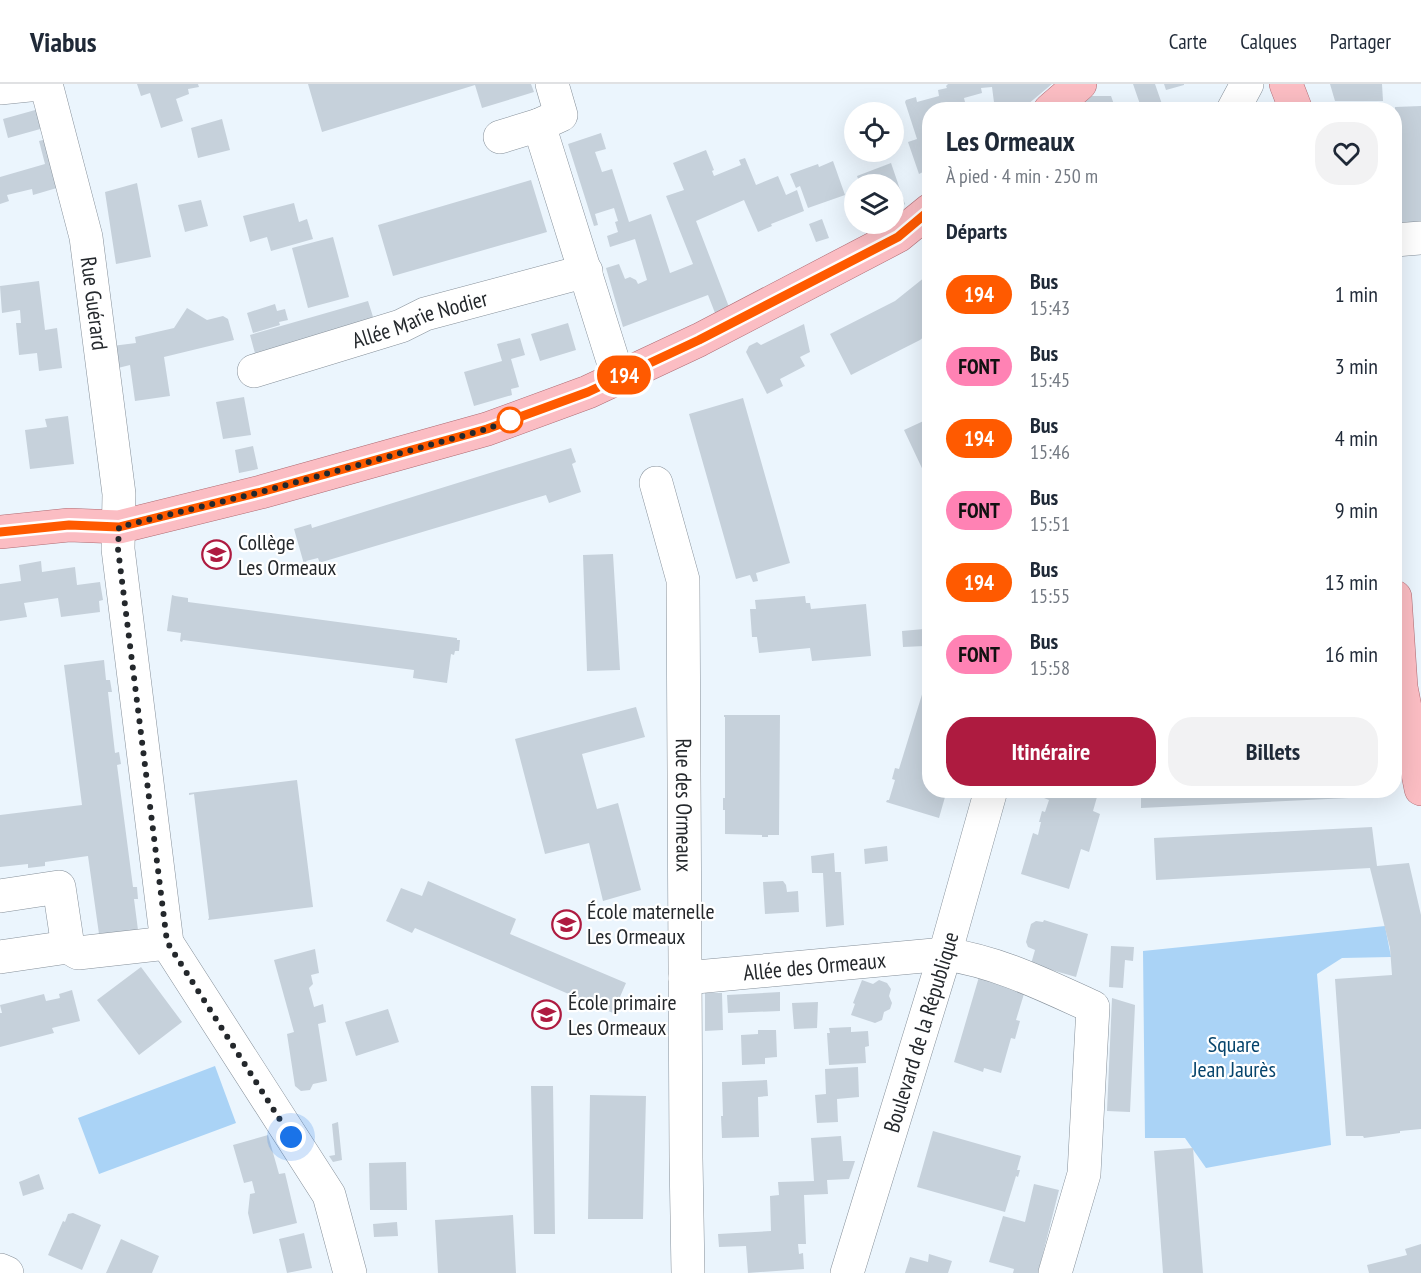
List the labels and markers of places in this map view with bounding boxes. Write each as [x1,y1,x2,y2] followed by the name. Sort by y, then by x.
[497,407,523,433] unlabelled marker
[238,528,336,581] place label: Collège Les Ormeaux
[201,539,233,571] school or university icon: Collège Les Ormeaux
[587,897,714,950] place label: École maternelle Les Ormeaux
[550,908,582,940] school or university icon: École maternelle Les Ormeaux
[568,988,677,1041] place label: École primaire Les Ormeaux
[531,999,563,1031] school or university icon: École primaire Les Ormeaux

